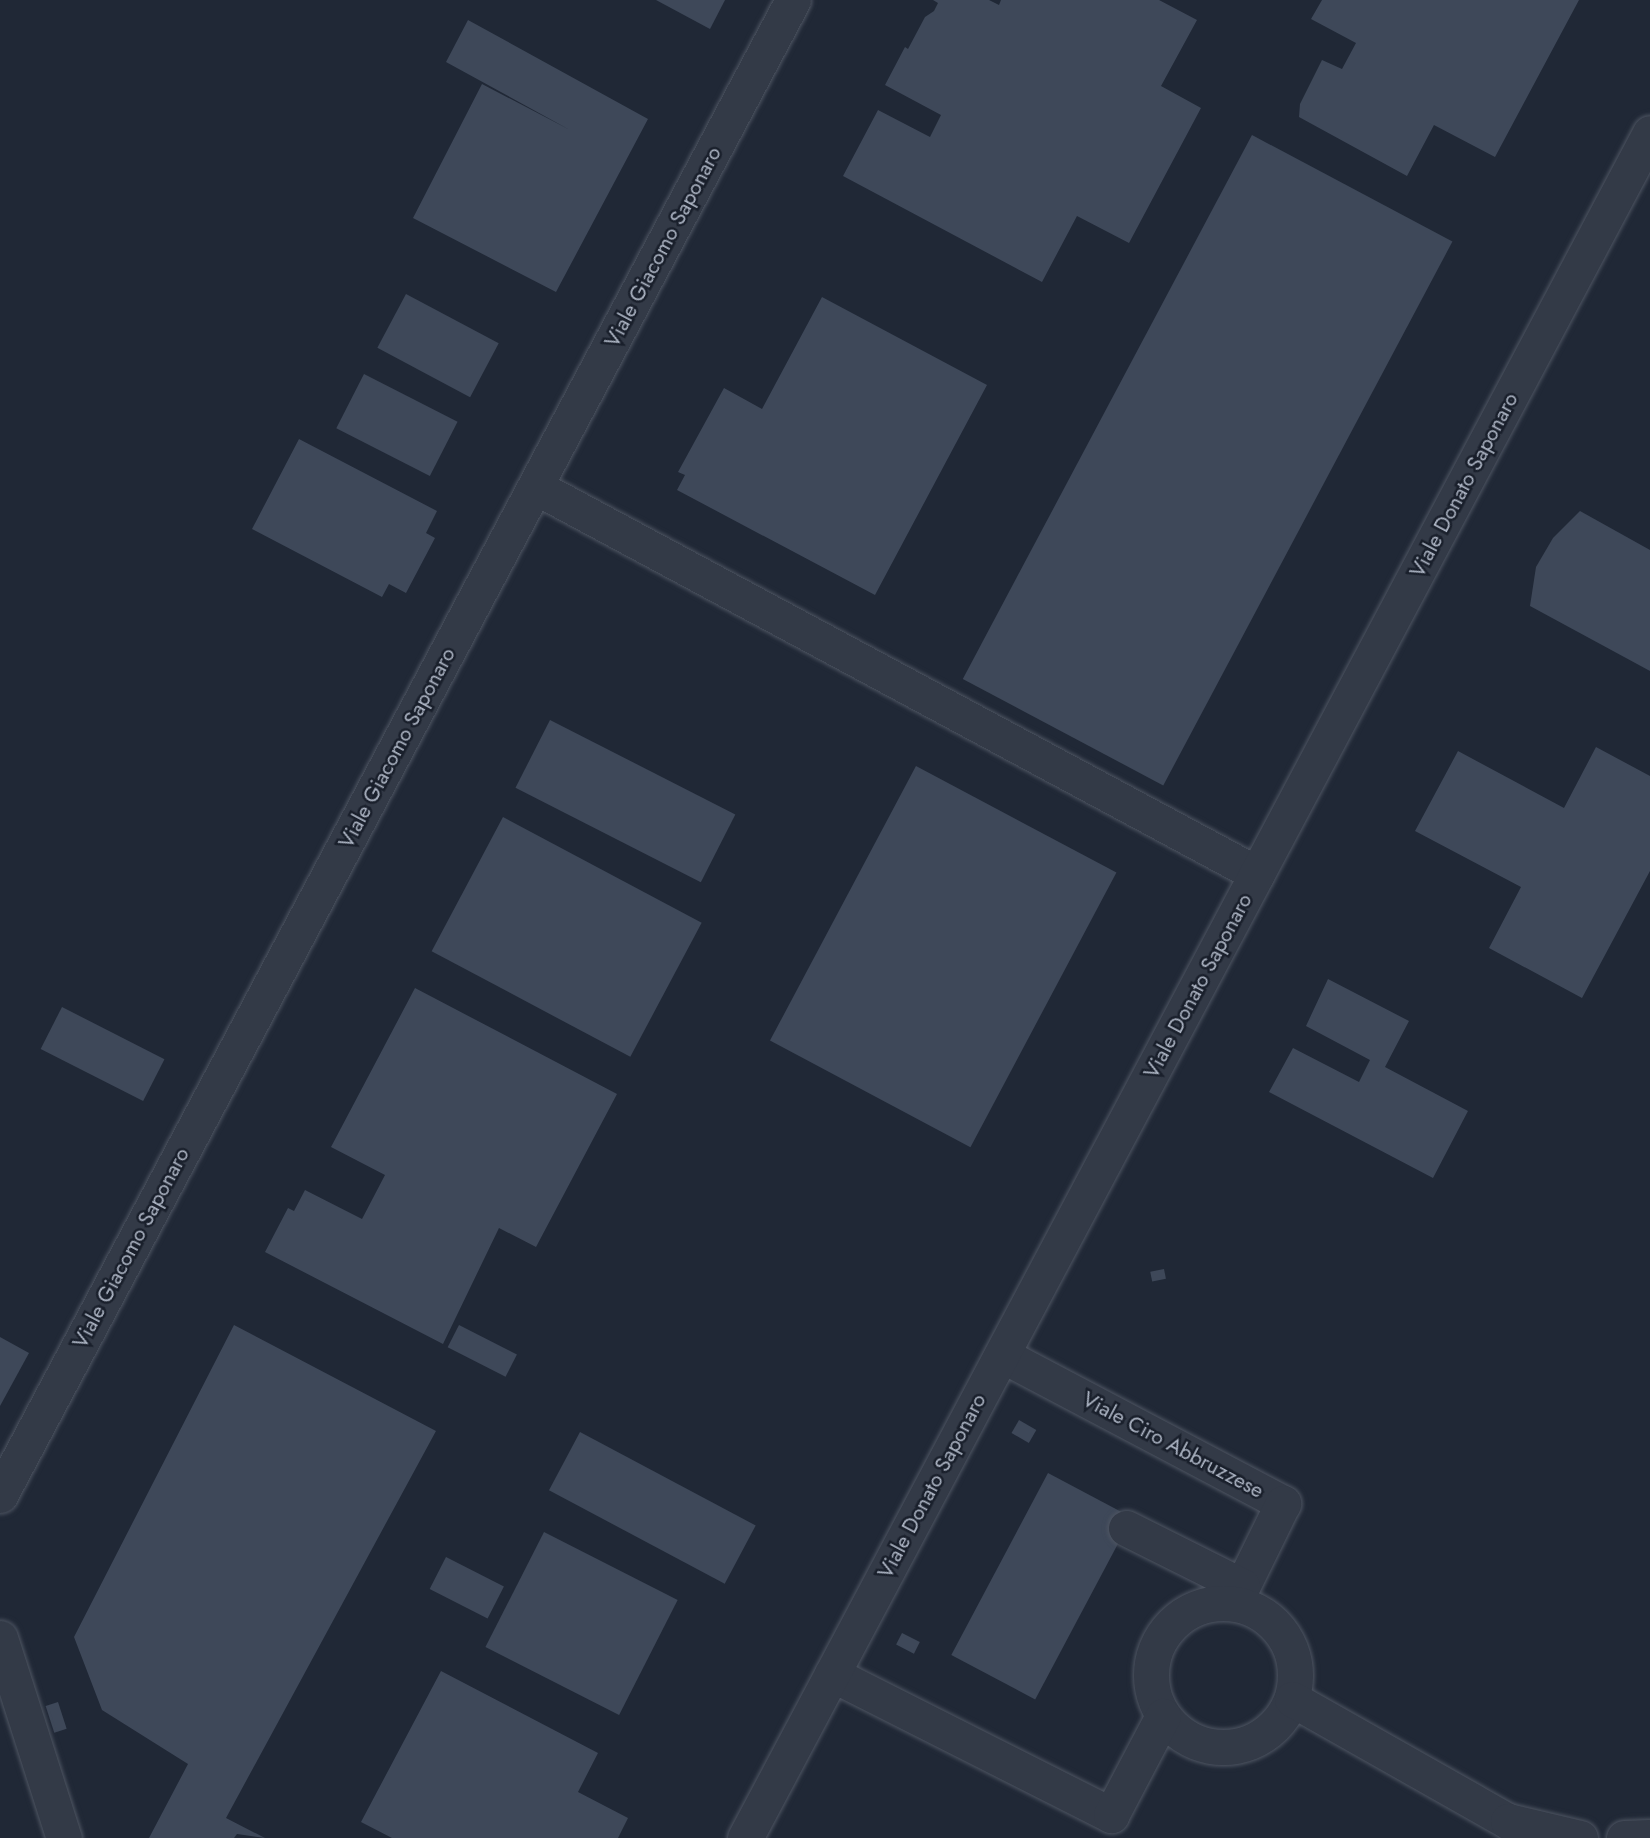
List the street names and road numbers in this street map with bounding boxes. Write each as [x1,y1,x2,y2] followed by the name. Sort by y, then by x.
[599,142,727,352] street label: Viale Giacomo Saponaro
[1405,388,1523,582] street label: Viale Donato Saponaro
[333,643,461,853] street label: Viale Giacomo Saponaro
[1139,889,1257,1083] street label: Viale Donato Saponaro
[67,1143,195,1353] street label: Viale Giacomo Saponaro
[1078,1387,1268,1503] street label: Viale Ciro Abbruzzese
[873,1389,991,1583] street label: Viale Donato Saponaro

